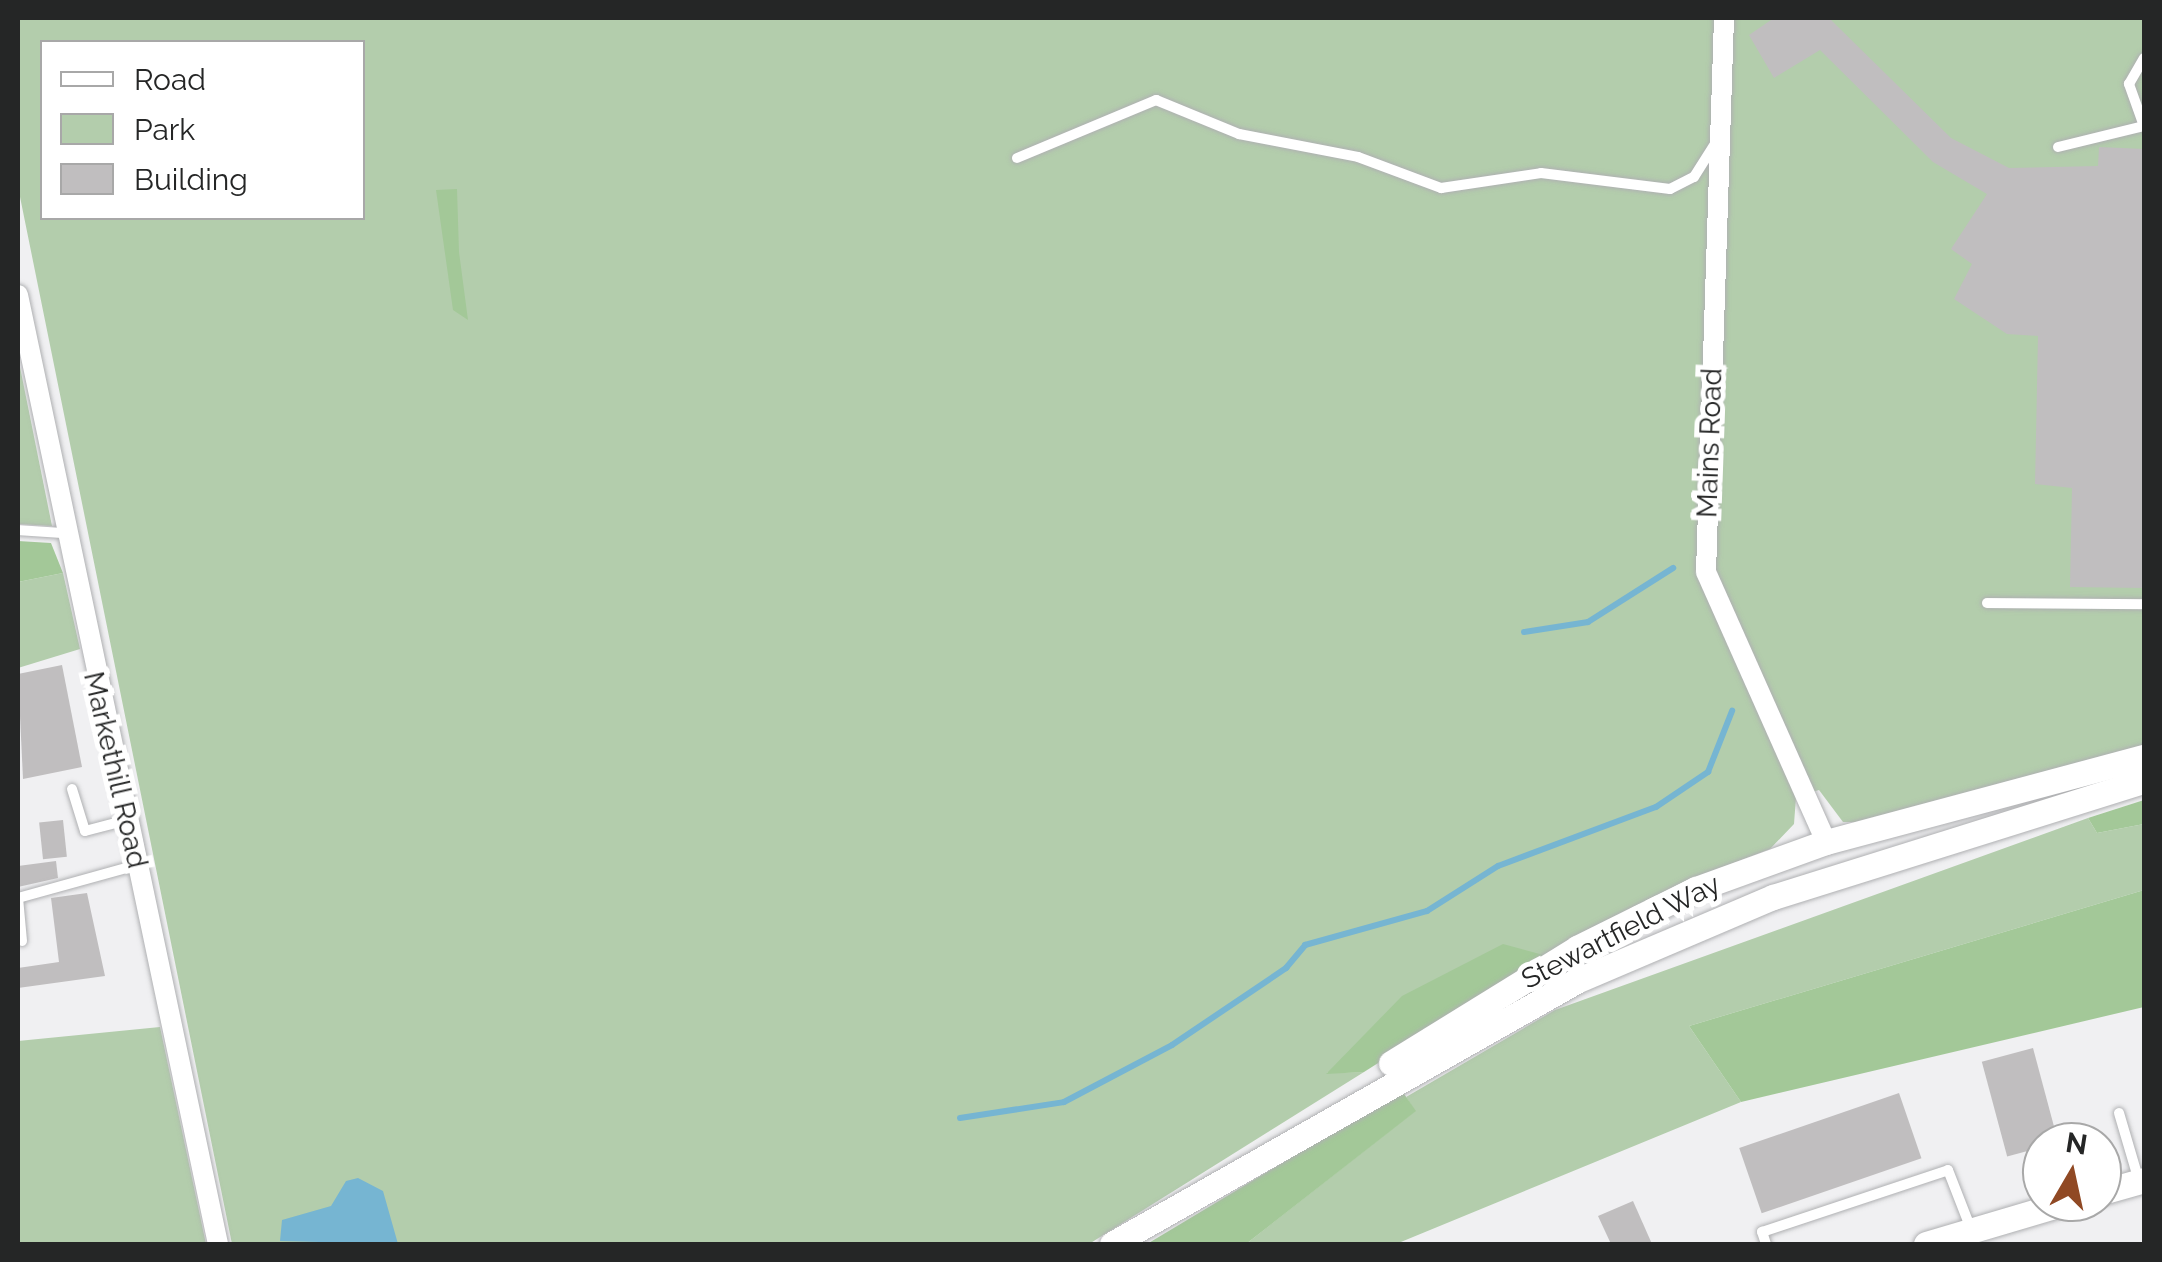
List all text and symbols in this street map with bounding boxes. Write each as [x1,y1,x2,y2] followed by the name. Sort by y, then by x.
[40,40,365,220] legend
[134,62,206,97] text: Road
[134,112,195,147] text: Park
[134,162,248,197] text: Building
[1691,367,1729,519] street label: Mains Road
[76,668,154,872] street label: Markethill Road
[1516,867,1726,997] street label: Stewartfield Way
[2022,1122,2122,1222] north arrow
[2063,1126,2090,1162] text: N

